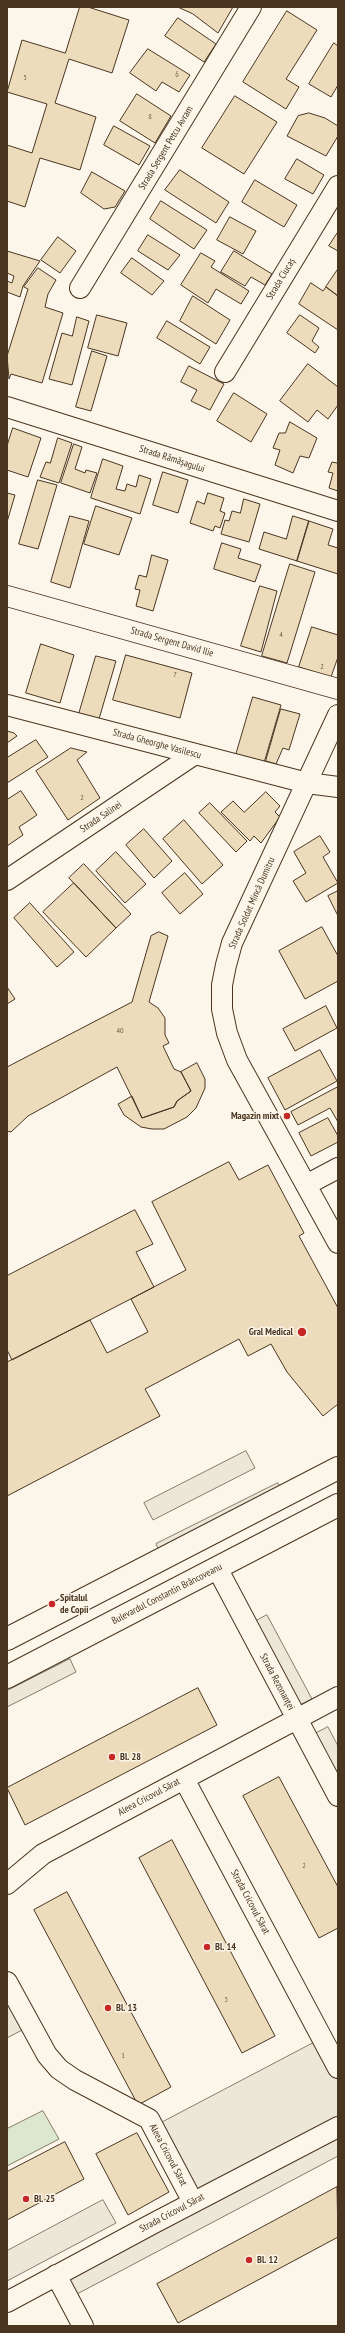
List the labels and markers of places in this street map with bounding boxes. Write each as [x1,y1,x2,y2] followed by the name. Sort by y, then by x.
[231,1110,279,1122] place label: Magazin mixt
[282,1111,292,1121] marker: Magazin mixt
[249,1326,293,1338] place label: Gral Medical
[296,1326,308,1338] marker: Gral Medical
[60,1592,88,1616] place label: Spitalul de Copii
[47,1599,57,1609] marker: Spitalul de Copii
[120,1751,141,1763] place label: Bl. 28
[107,1752,117,1762] marker: Bl. 28
[215,1941,236,1953] place label: Bl. 14
[202,1942,212,1952] marker: Bl. 14
[116,2002,137,2014] place label: Bl. 13
[103,2003,113,2013] marker: Bl. 13
[34,2193,55,2205] place label: Bl. 25
[21,2194,31,2204] marker: Bl. 25
[257,2254,278,2266] place label: Bl. 12
[244,2255,254,2265] marker: Bl. 12

